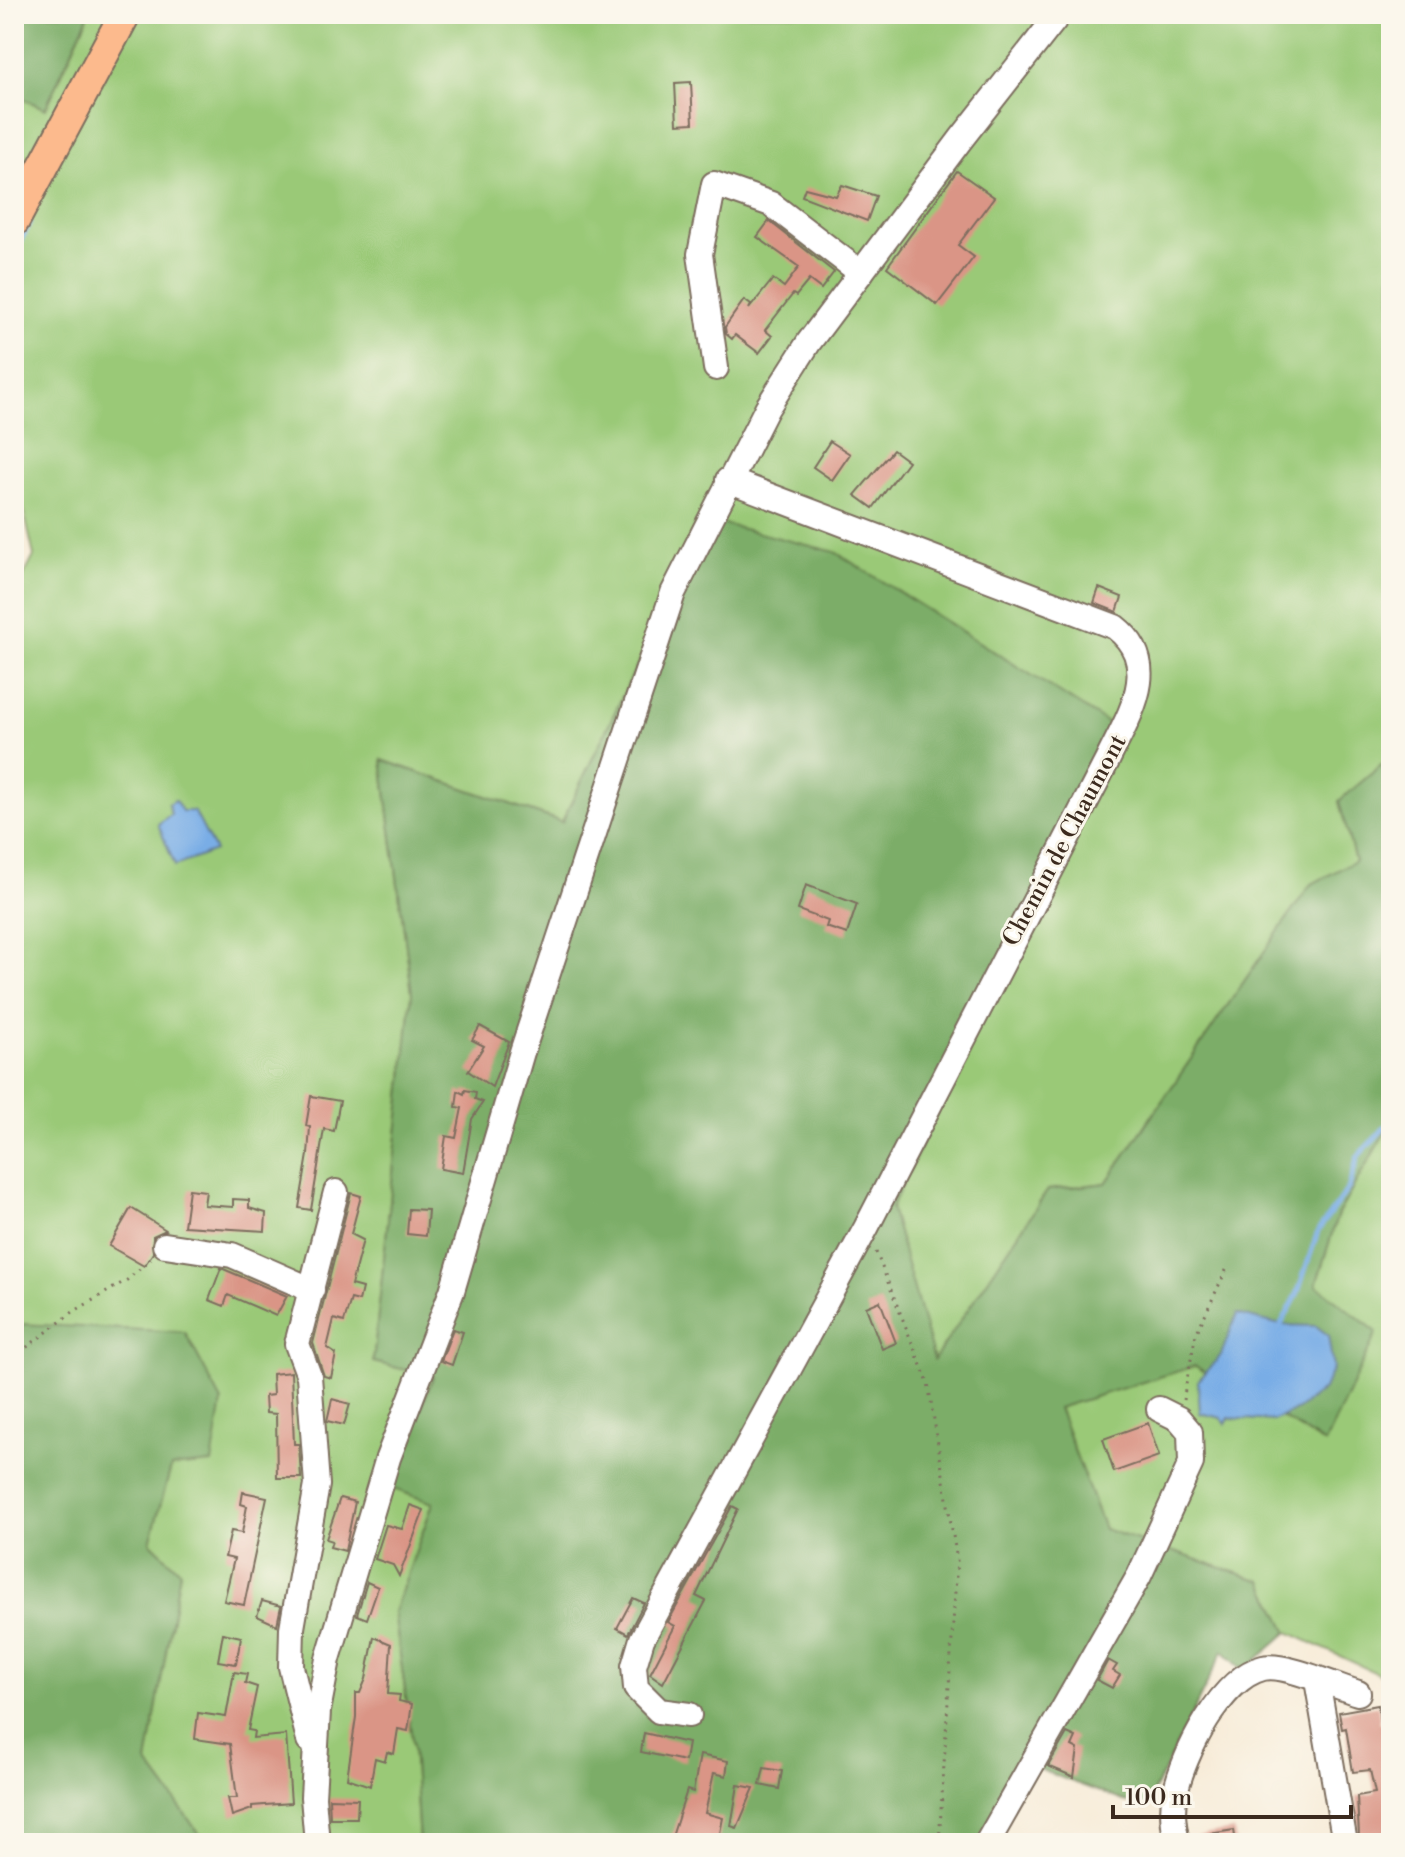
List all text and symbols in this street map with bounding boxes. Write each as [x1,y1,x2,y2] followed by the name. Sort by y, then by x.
[996,729,1134,952] street label: Chemin de Chaumont
[1113,1769,1351,1819] scale bar
[1125,1783,1192,1813] text: 100 m

